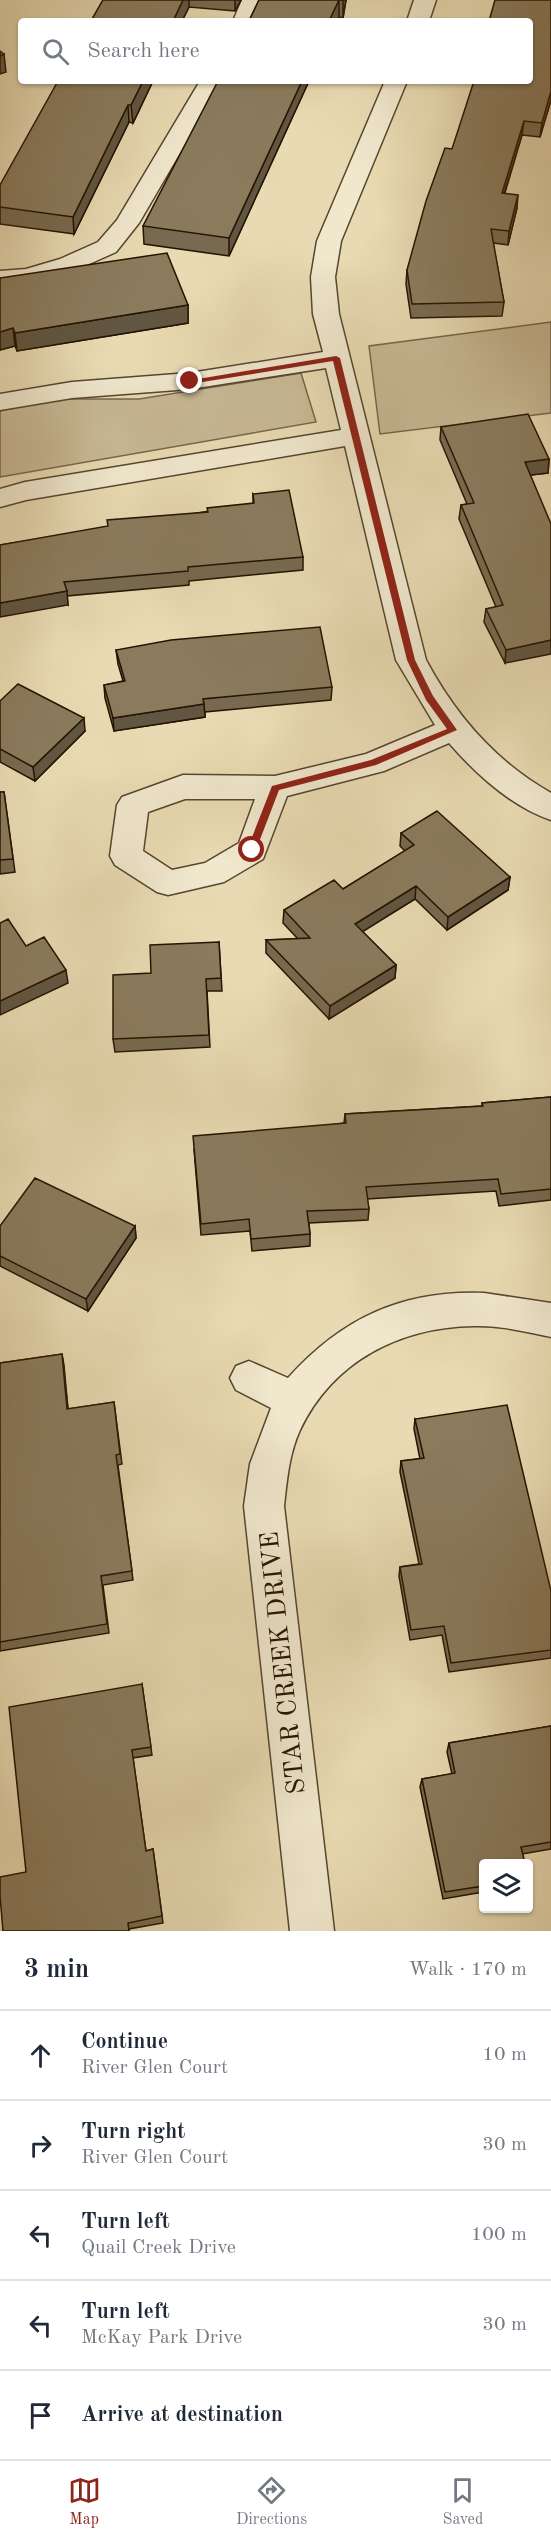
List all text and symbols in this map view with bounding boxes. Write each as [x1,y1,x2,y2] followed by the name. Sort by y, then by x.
[18,18,533,84] search box
[39,35,72,68] icon: search
[87,40,200,62] text: Search here
[176,367,202,393] route end
[238,836,264,862] route start
[257,1530,311,1796] street label: STAR CREEK DRIVE
[479,1859,533,1913] map controls
[479,1859,533,1913] button: layers
[24,1957,89,1983] text: 3 min
[408,1960,527,1980] text: Walk · 170 m
[81,2031,168,2053] text: Continue
[24,2039,57,2072] icon: ahead
[482,2045,527,2065] text: 10 m
[81,2058,228,2078] text: River Glen Court
[81,2121,185,2143] text: Turn right
[24,2129,57,2162] icon: right
[482,2135,527,2155] text: 30 m
[81,2148,228,2168] text: River Glen Court
[81,2211,170,2233] text: Turn left
[24,2219,57,2252] icon: left
[471,2225,527,2245] text: 100 m
[81,2238,236,2258] text: Quail Creek Drive
[81,2301,170,2323] text: Turn left
[24,2309,57,2342] icon: left
[482,2315,527,2335] text: 30 m
[81,2328,242,2348] text: McKay Park Drive
[24,2399,57,2432] icon: arrive
[81,2404,283,2426] text: Arrive at destination
[68,2474,101,2530] tab: Map
[236,2474,307,2530] tab: Directions
[443,2474,483,2530] tab: Saved

